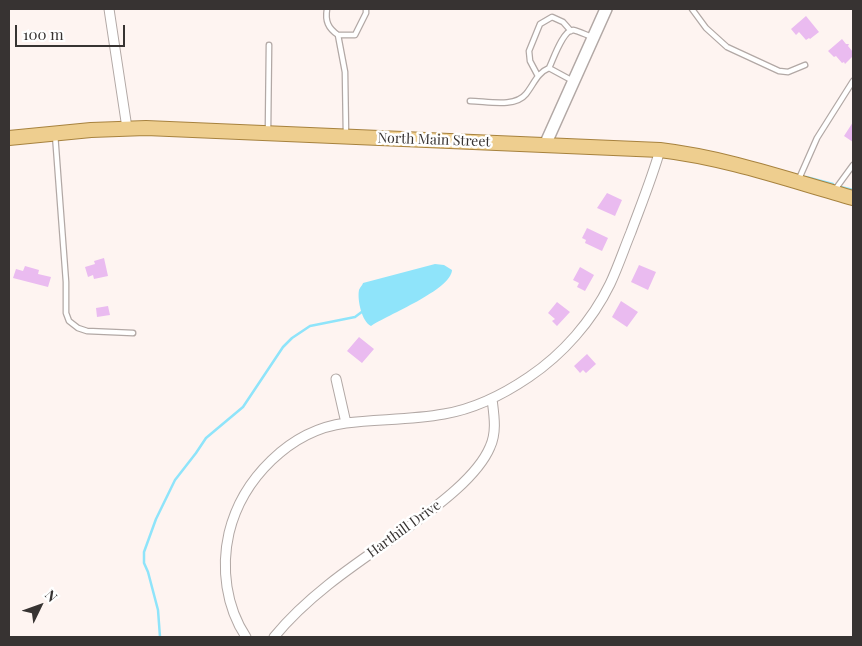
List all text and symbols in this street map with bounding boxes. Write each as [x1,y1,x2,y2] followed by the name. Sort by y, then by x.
[18,15,128,47] scale bar
[23,24,64,44] text: 100 m
[377,130,491,150] street label: North Main Street
[364,497,444,561] street label: Harthill Drive
[15,581,65,631] north arrow
[41,586,62,606] text: N

